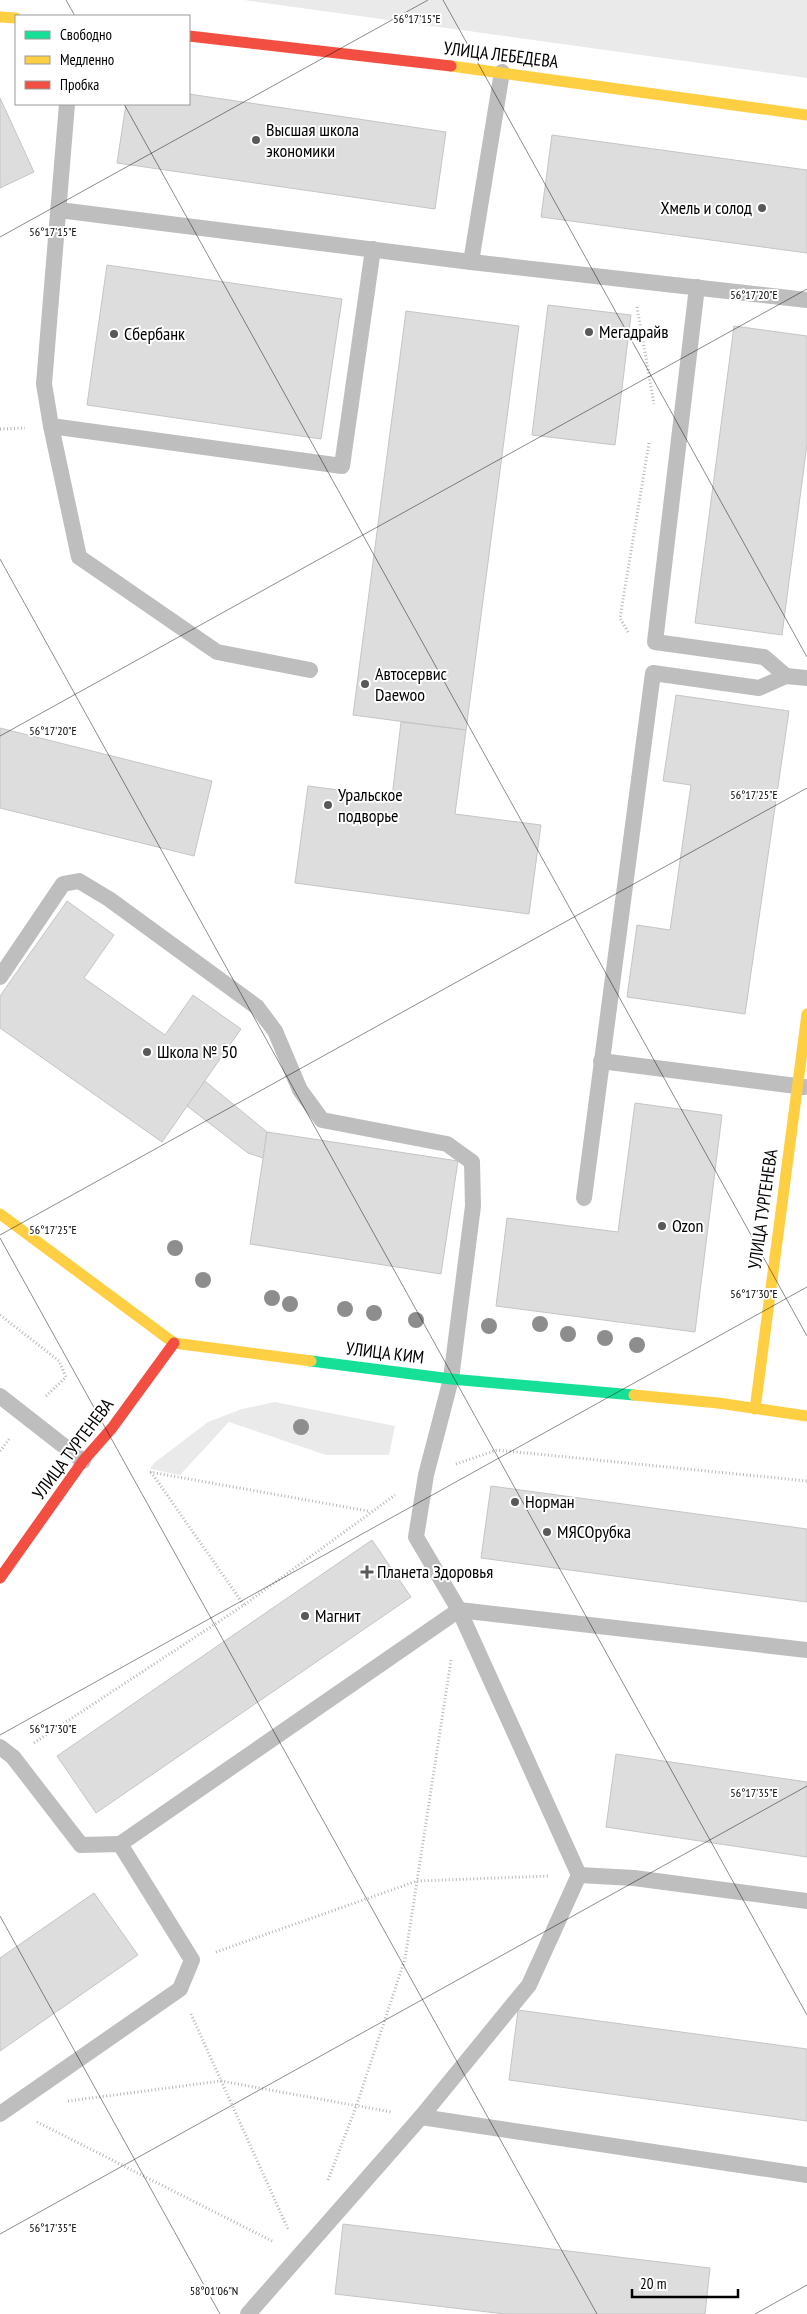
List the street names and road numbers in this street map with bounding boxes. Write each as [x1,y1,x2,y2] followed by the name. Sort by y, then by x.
[442,36,560,73] street label: УЛИЦА ЛЕБЕДЕВА
[743,1147,782,1270] street label: УЛИЦА ТУРГЕНЕВА
[345,1336,425,1369] street label: УЛИЦА КИМ
[27,1393,118,1504] street label: УЛИЦА ТУРГЕНЕВА

